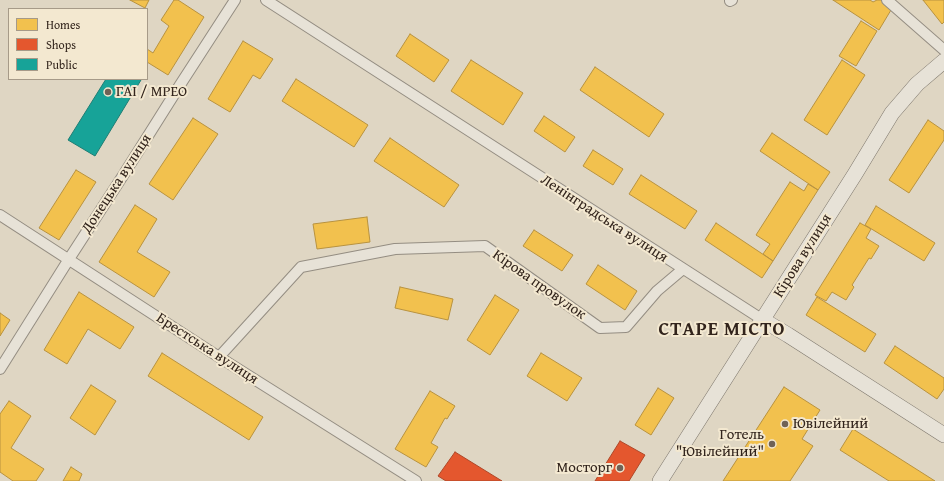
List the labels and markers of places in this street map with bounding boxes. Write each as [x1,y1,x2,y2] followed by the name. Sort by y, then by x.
[116,83,187,101] place label: ГАІ / МРЕО
[103,87,113,97] marker: ГАІ / МРЕО
[793,415,868,433] place label: Ювілейний
[780,419,790,429] marker: Ювілейний
[676,426,764,461] place label: Готель "Ювілейний"
[767,439,777,449] marker: Готель "Ювілейний"
[557,459,612,477] place label: Мосторг
[615,463,625,473] marker: Мосторг

